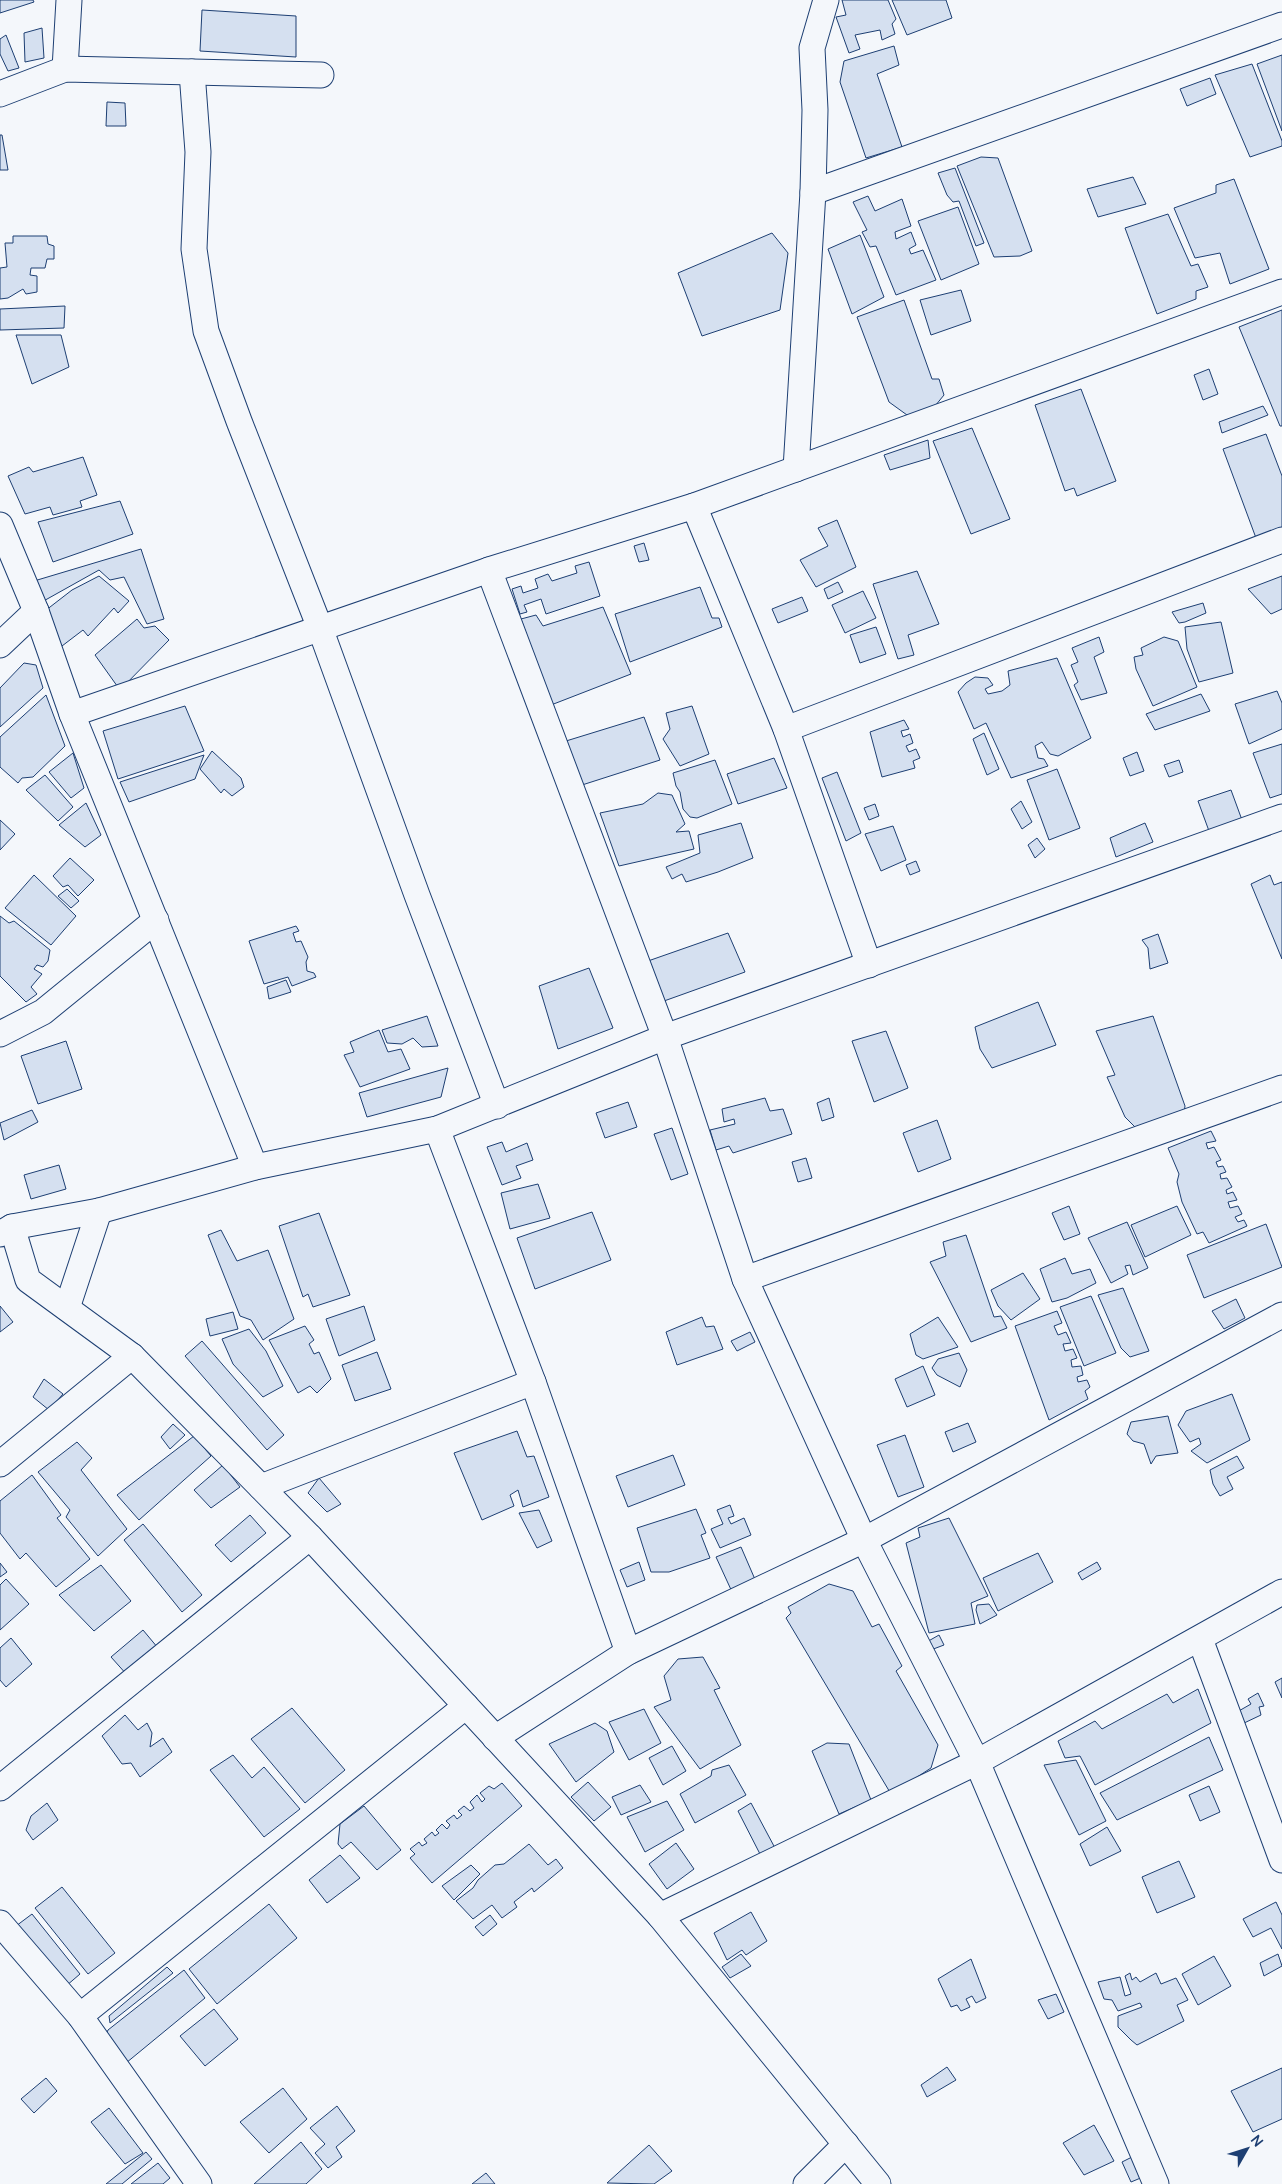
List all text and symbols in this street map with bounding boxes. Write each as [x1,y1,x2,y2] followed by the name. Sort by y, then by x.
[1222,2124,1272,2174] north arrow
[1247,2131,1268,2150] text: N

